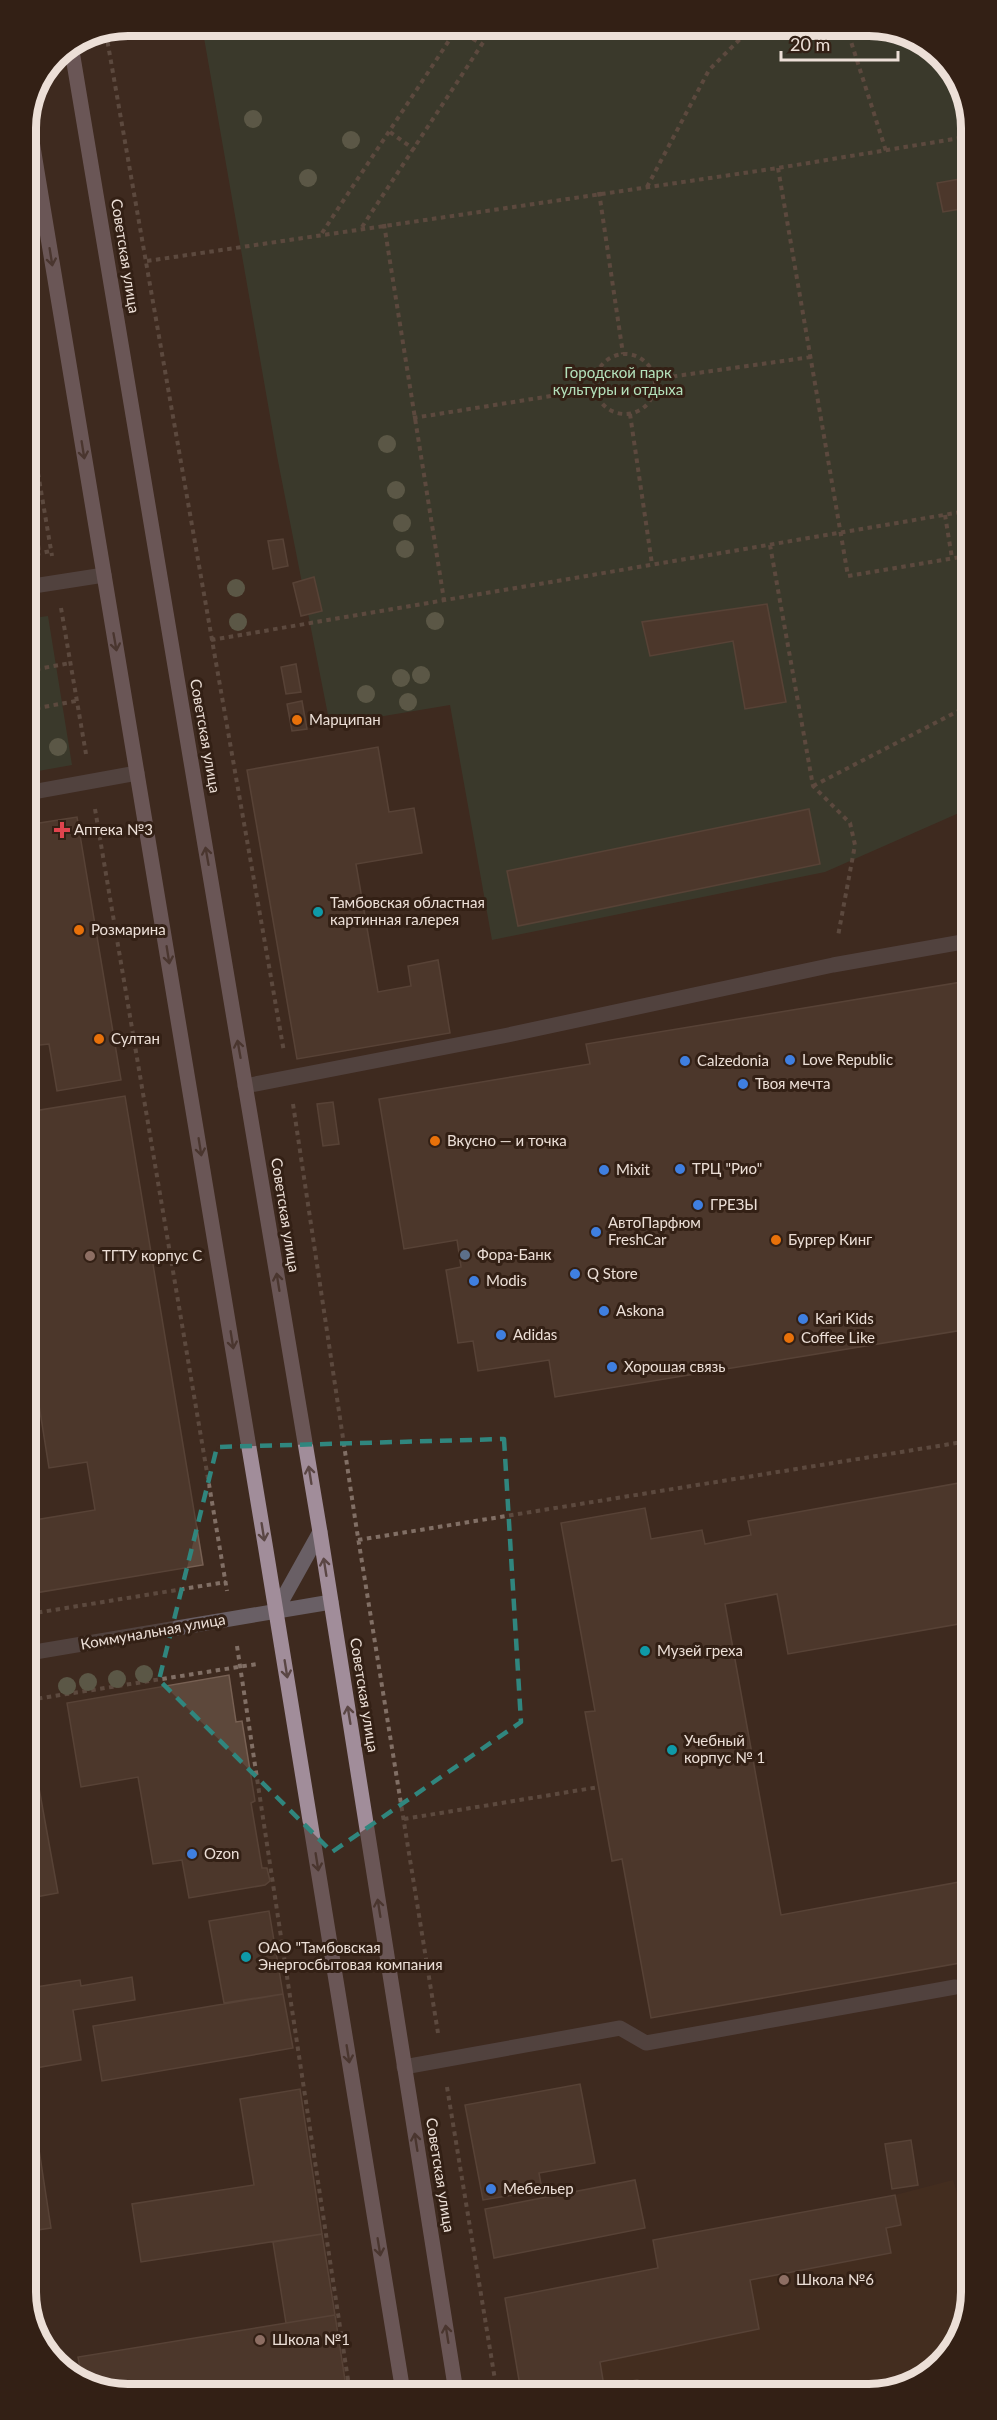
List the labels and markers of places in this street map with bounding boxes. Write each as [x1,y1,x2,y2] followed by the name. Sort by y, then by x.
[309,710,381,728] place label: Марципан
[290,713,304,727] marker: Марципан
[74,820,153,838] place label: Аптека №3
[55,823,69,837] marker: Аптека №3
[330,893,485,928] place label: Тамбовская областная картинная галерея
[311,905,325,919] marker: Тамбовская областная картинная галерея
[91,920,166,938] place label: Розмарина
[72,923,86,937] marker: Розмарина
[111,1029,160,1047] place label: Султан
[92,1032,106,1046] marker: Султан
[802,1050,893,1068] place label: Love Republic
[697,1051,769,1069] place label: Calzedonia
[783,1053,797,1067] marker: Love Republic
[678,1054,692,1068] marker: Calzedonia
[755,1074,831,1092] place label: Твоя мечта
[736,1077,750,1091] marker: Твоя мечта
[447,1131,567,1149] place label: Вкусно — и точка
[428,1134,442,1148] marker: Вкусно — и точка
[692,1159,762,1177] place label: ТРЦ "Рио"
[616,1160,650,1178] place label: Mixit
[673,1162,687,1176] marker: ТРЦ "Рио"
[597,1163,611,1177] marker: Mixit
[710,1195,758,1213] place label: ГРЕЗЫ
[691,1198,705,1212] marker: ГРЕЗЫ
[608,1213,701,1248] place label: АвтоПарфюм FreshCar
[589,1225,603,1239] marker: АвтоПарфюм FreshCar
[788,1230,872,1248] place label: Бургер Кинг
[769,1233,783,1247] marker: Бургер Кинг
[477,1245,552,1263] place label: Фора-Банк
[102,1246,202,1264] place label: ТГТУ корпус С
[458,1248,472,1262] marker: Фора-Банк
[83,1249,97,1263] marker: ТГТУ корпус С
[587,1264,638,1282] place label: Q Store
[568,1267,582,1281] marker: Q Store
[486,1271,527,1289] place label: Modis
[467,1274,481,1288] marker: Modis
[616,1301,664,1319] place label: Askona
[597,1304,611,1318] marker: Askona
[815,1309,874,1327] place label: Kari Kids
[796,1312,810,1326] marker: Kari Kids
[513,1325,557,1343] place label: Adidas
[494,1328,508,1342] marker: Adidas
[801,1328,875,1346] place label: Coffee Like
[782,1331,796,1345] marker: Coffee Like
[624,1357,725,1375] place label: Хорошая связь
[605,1360,619,1374] marker: Хорошая связь
[657,1641,743,1659] place label: Музей греха
[638,1644,652,1658] marker: Музей греха
[684,1731,765,1766] place label: Учебный корпус № 1
[665,1743,679,1757] marker: Учебный корпус № 1
[204,1844,239,1862] place label: Ozon
[185,1847,199,1861] marker: Ozon
[258,1938,443,1973] place label: ОАО "Тамбовская Энергосбытовая компания
[239,1950,253,1964] marker: ОАО "Тамбовская Энергосбытовая компания
[503,2179,574,2197] place label: Мебельер
[484,2182,498,2196] marker: Мебельер
[796,2270,874,2288] place label: Школа №6
[777,2273,791,2287] marker: Школа №6
[272,2330,350,2348] place label: Школа №1
[253,2333,267,2347] marker: Школа №1

